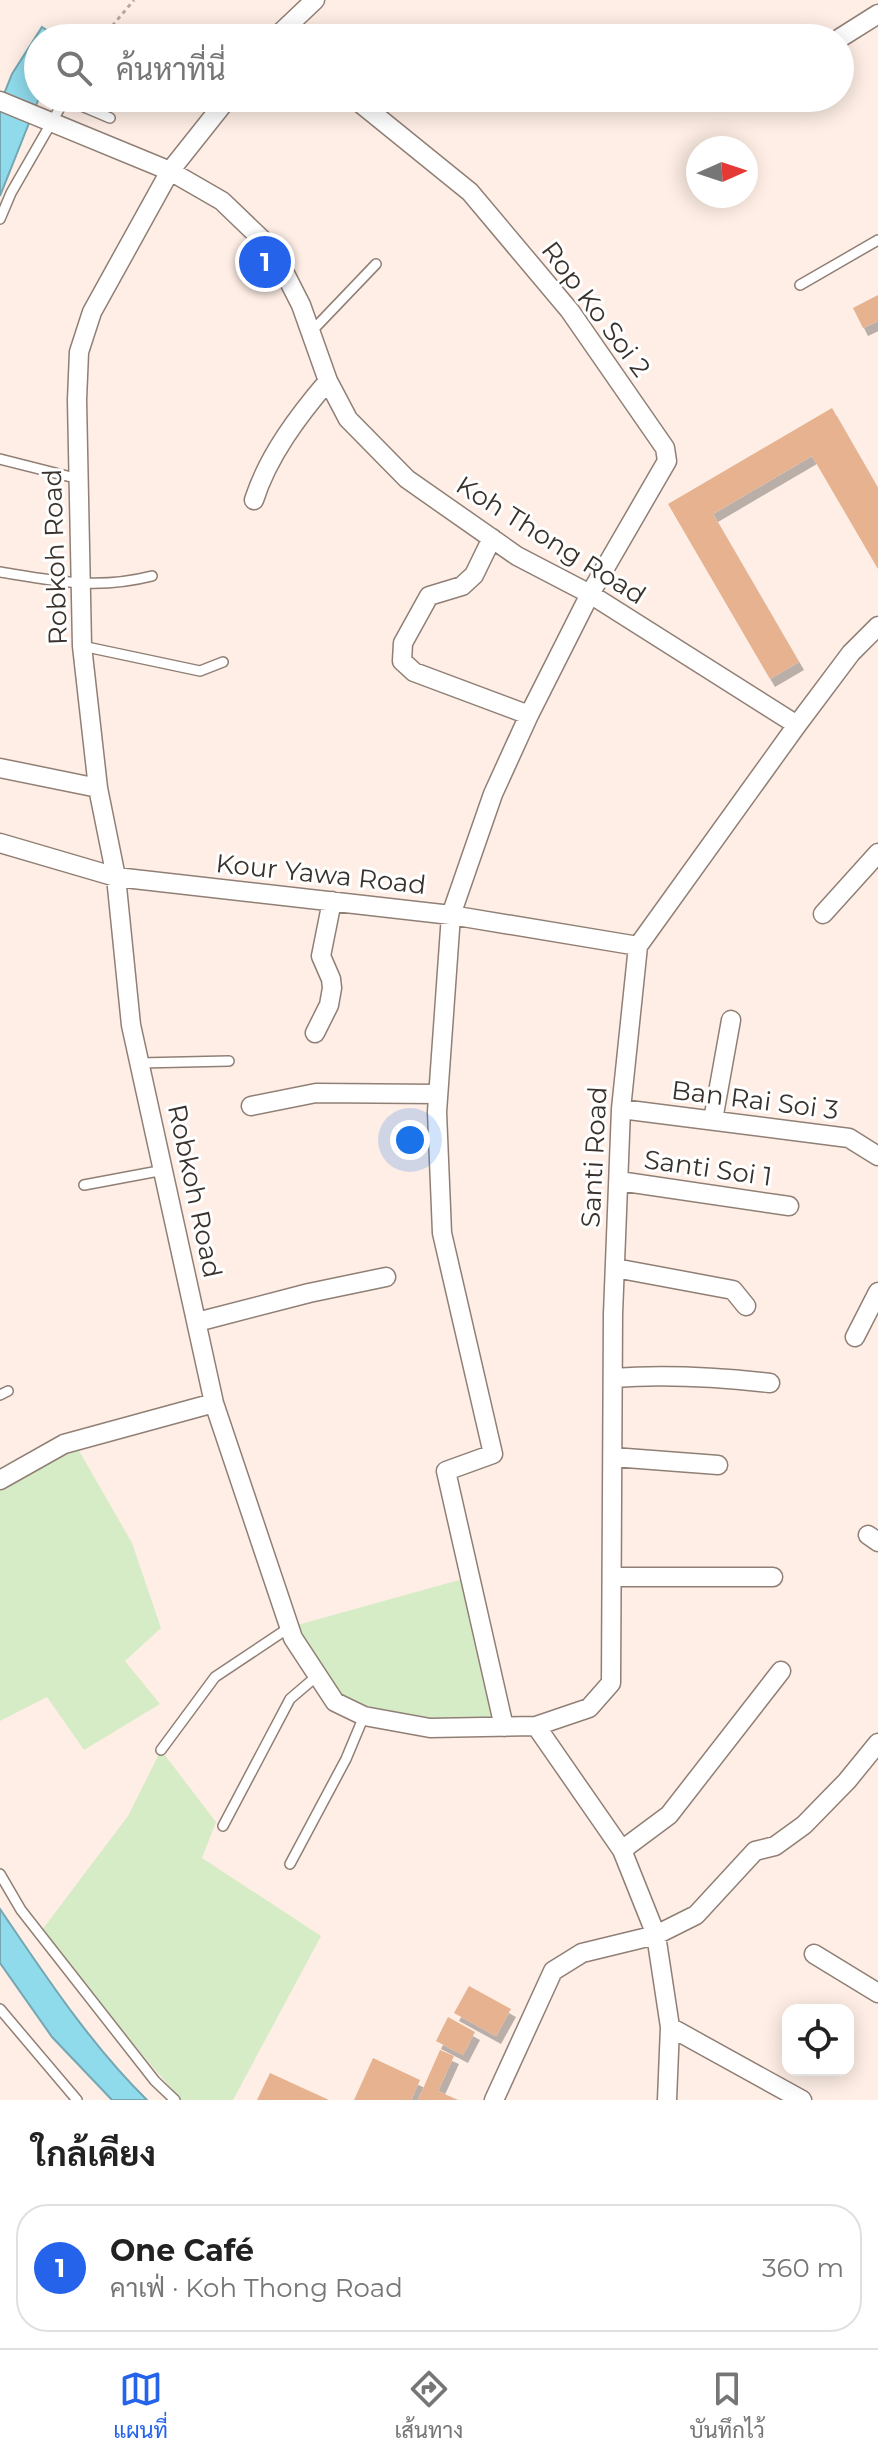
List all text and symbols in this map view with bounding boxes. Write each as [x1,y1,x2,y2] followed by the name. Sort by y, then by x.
[24,24,854,112] search box
[52,46,96,90] icon: search
[116,51,226,88] text: ค้นหาที่นี่
[686,136,758,208] north arrow
[239,232,291,292] pin: 1
[535,235,657,383] street label: Rop Ko Soi 2
[36,468,74,646] street label: Robkoh Road
[450,469,652,611] street label: Koh Thong Road
[214,847,428,901] street label: Kour Yawa Road
[670,1074,840,1126] street label: Ban Rai Soi 3
[574,1086,614,1228] street label: Santi Road
[161,1101,229,1281] street label: Robkoh Road
[390,1120,430,1160] your location
[642,1143,774,1193] street label: Santi Soi 1
[782,2004,854,2076] map controls
[782,2004,854,2076] button: locate
[32,2133,156,2175] text: ใกล้เคียง
[110,2232,254,2269] text: One Café
[55,2252,65,2284] text: 1
[762,2252,844,2284] text: 360 m
[110,2272,403,2304] text: คาเฟ่ · Koh Thong Road
[113,2367,168,2444] tab: แผนที่
[394,2367,463,2444] tab: เส้นทาง
[690,2367,765,2444] tab: บันทึกไว้

